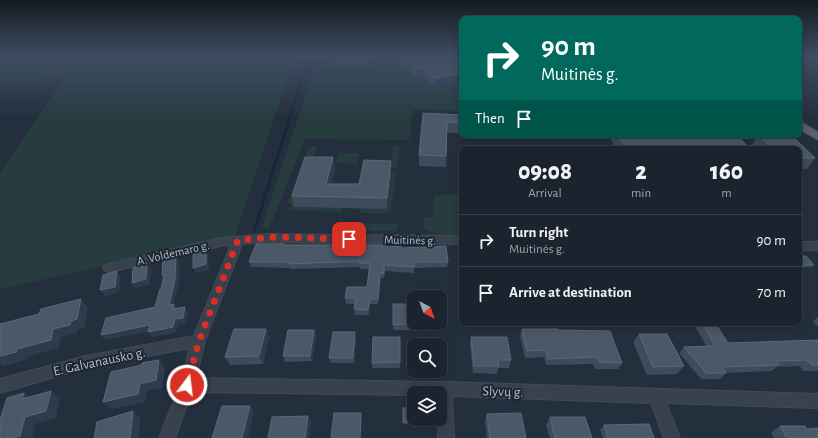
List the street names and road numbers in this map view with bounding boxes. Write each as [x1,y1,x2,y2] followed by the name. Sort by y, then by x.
[384,234,436,246] street label: Muitinės g.
[136,239,210,267] street label: A. Voldemaro g.
[52,345,147,379] street label: E. Galvanausko g.
[482,384,524,400] street label: Slyvų g.

